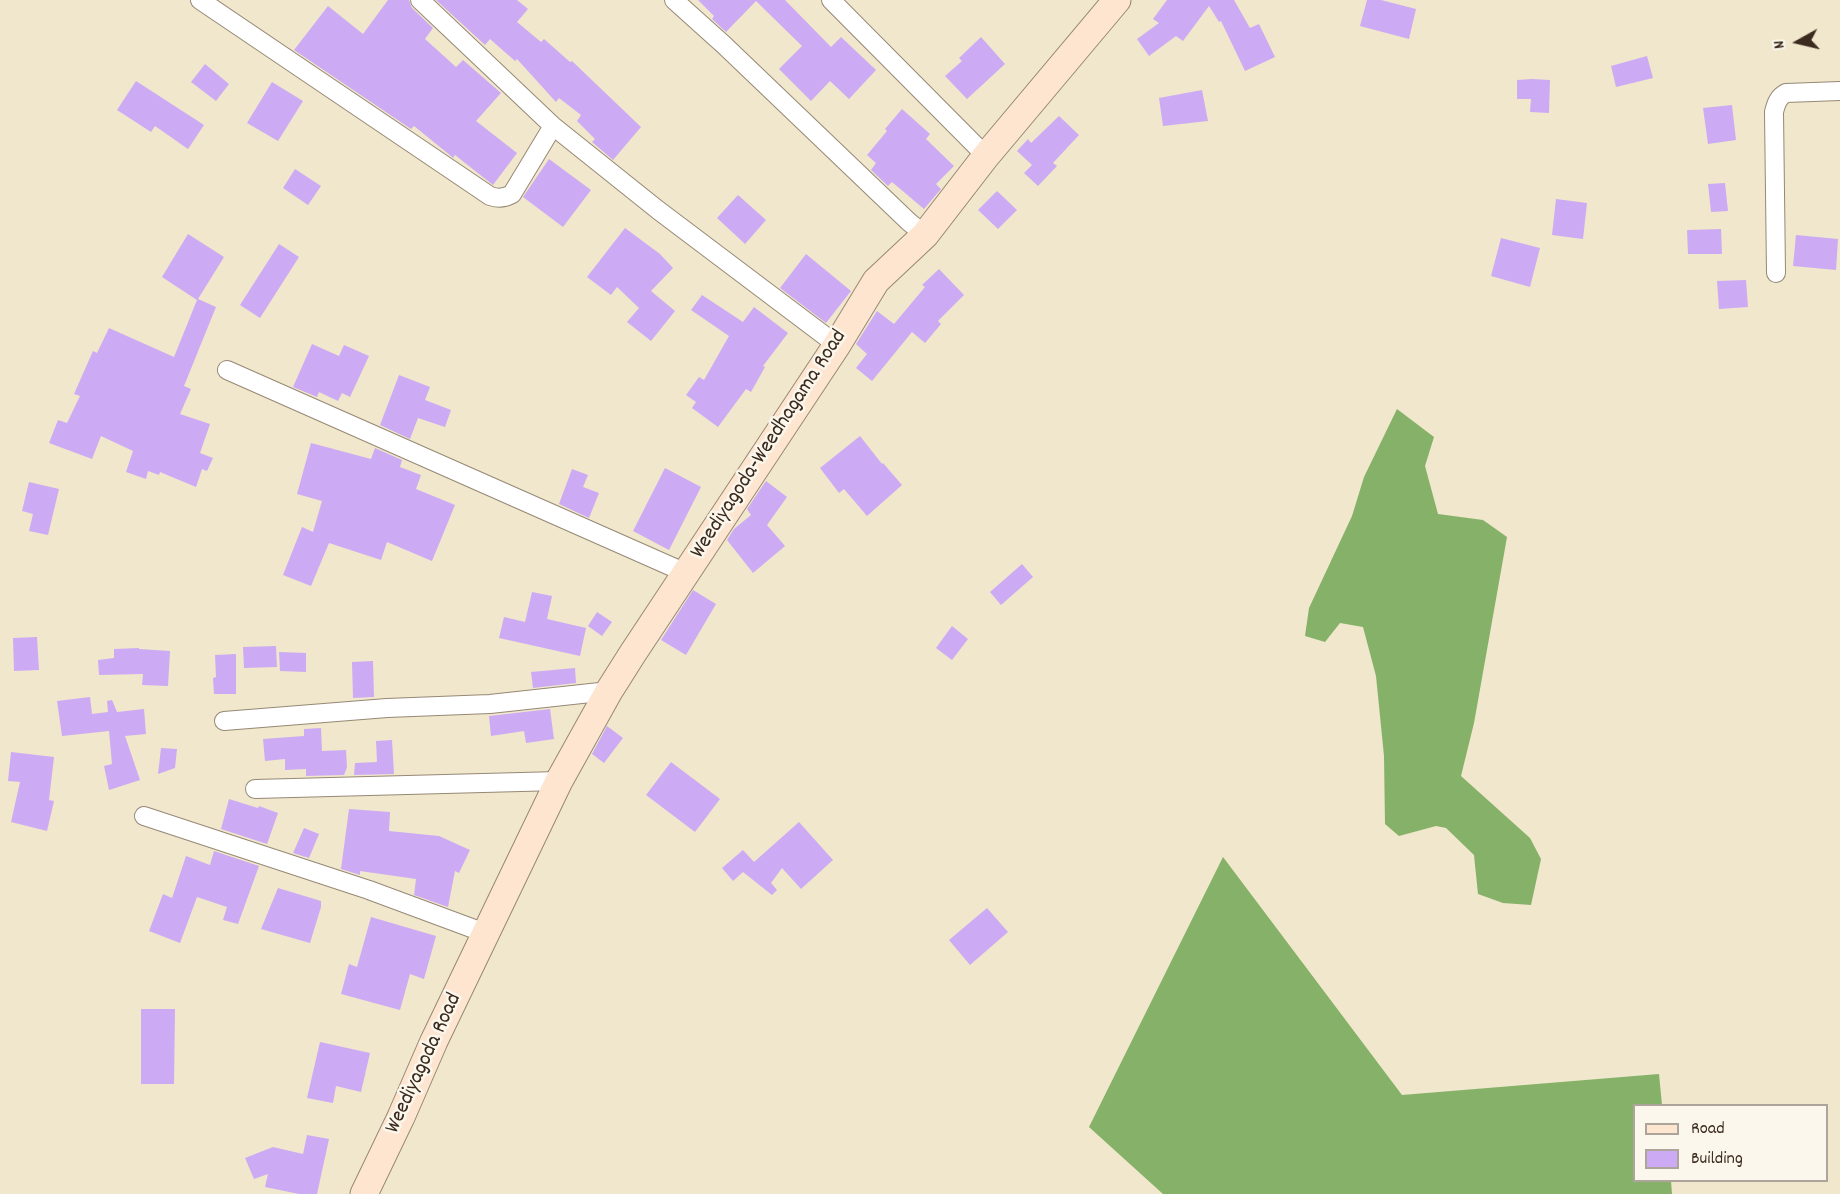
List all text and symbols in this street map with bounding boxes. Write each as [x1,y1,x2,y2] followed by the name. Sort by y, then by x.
[1768,12,1828,72] north arrow
[1768,39,1792,50] text: N
[686,326,854,564] street label: Weediyagoda-Weedhagama Road
[381,990,469,1138] street label: Weediyagoda Road
[1633,1104,1828,1182] legend
[1691,1117,1725,1142] text: Road
[1691,1147,1743,1172] text: Building

